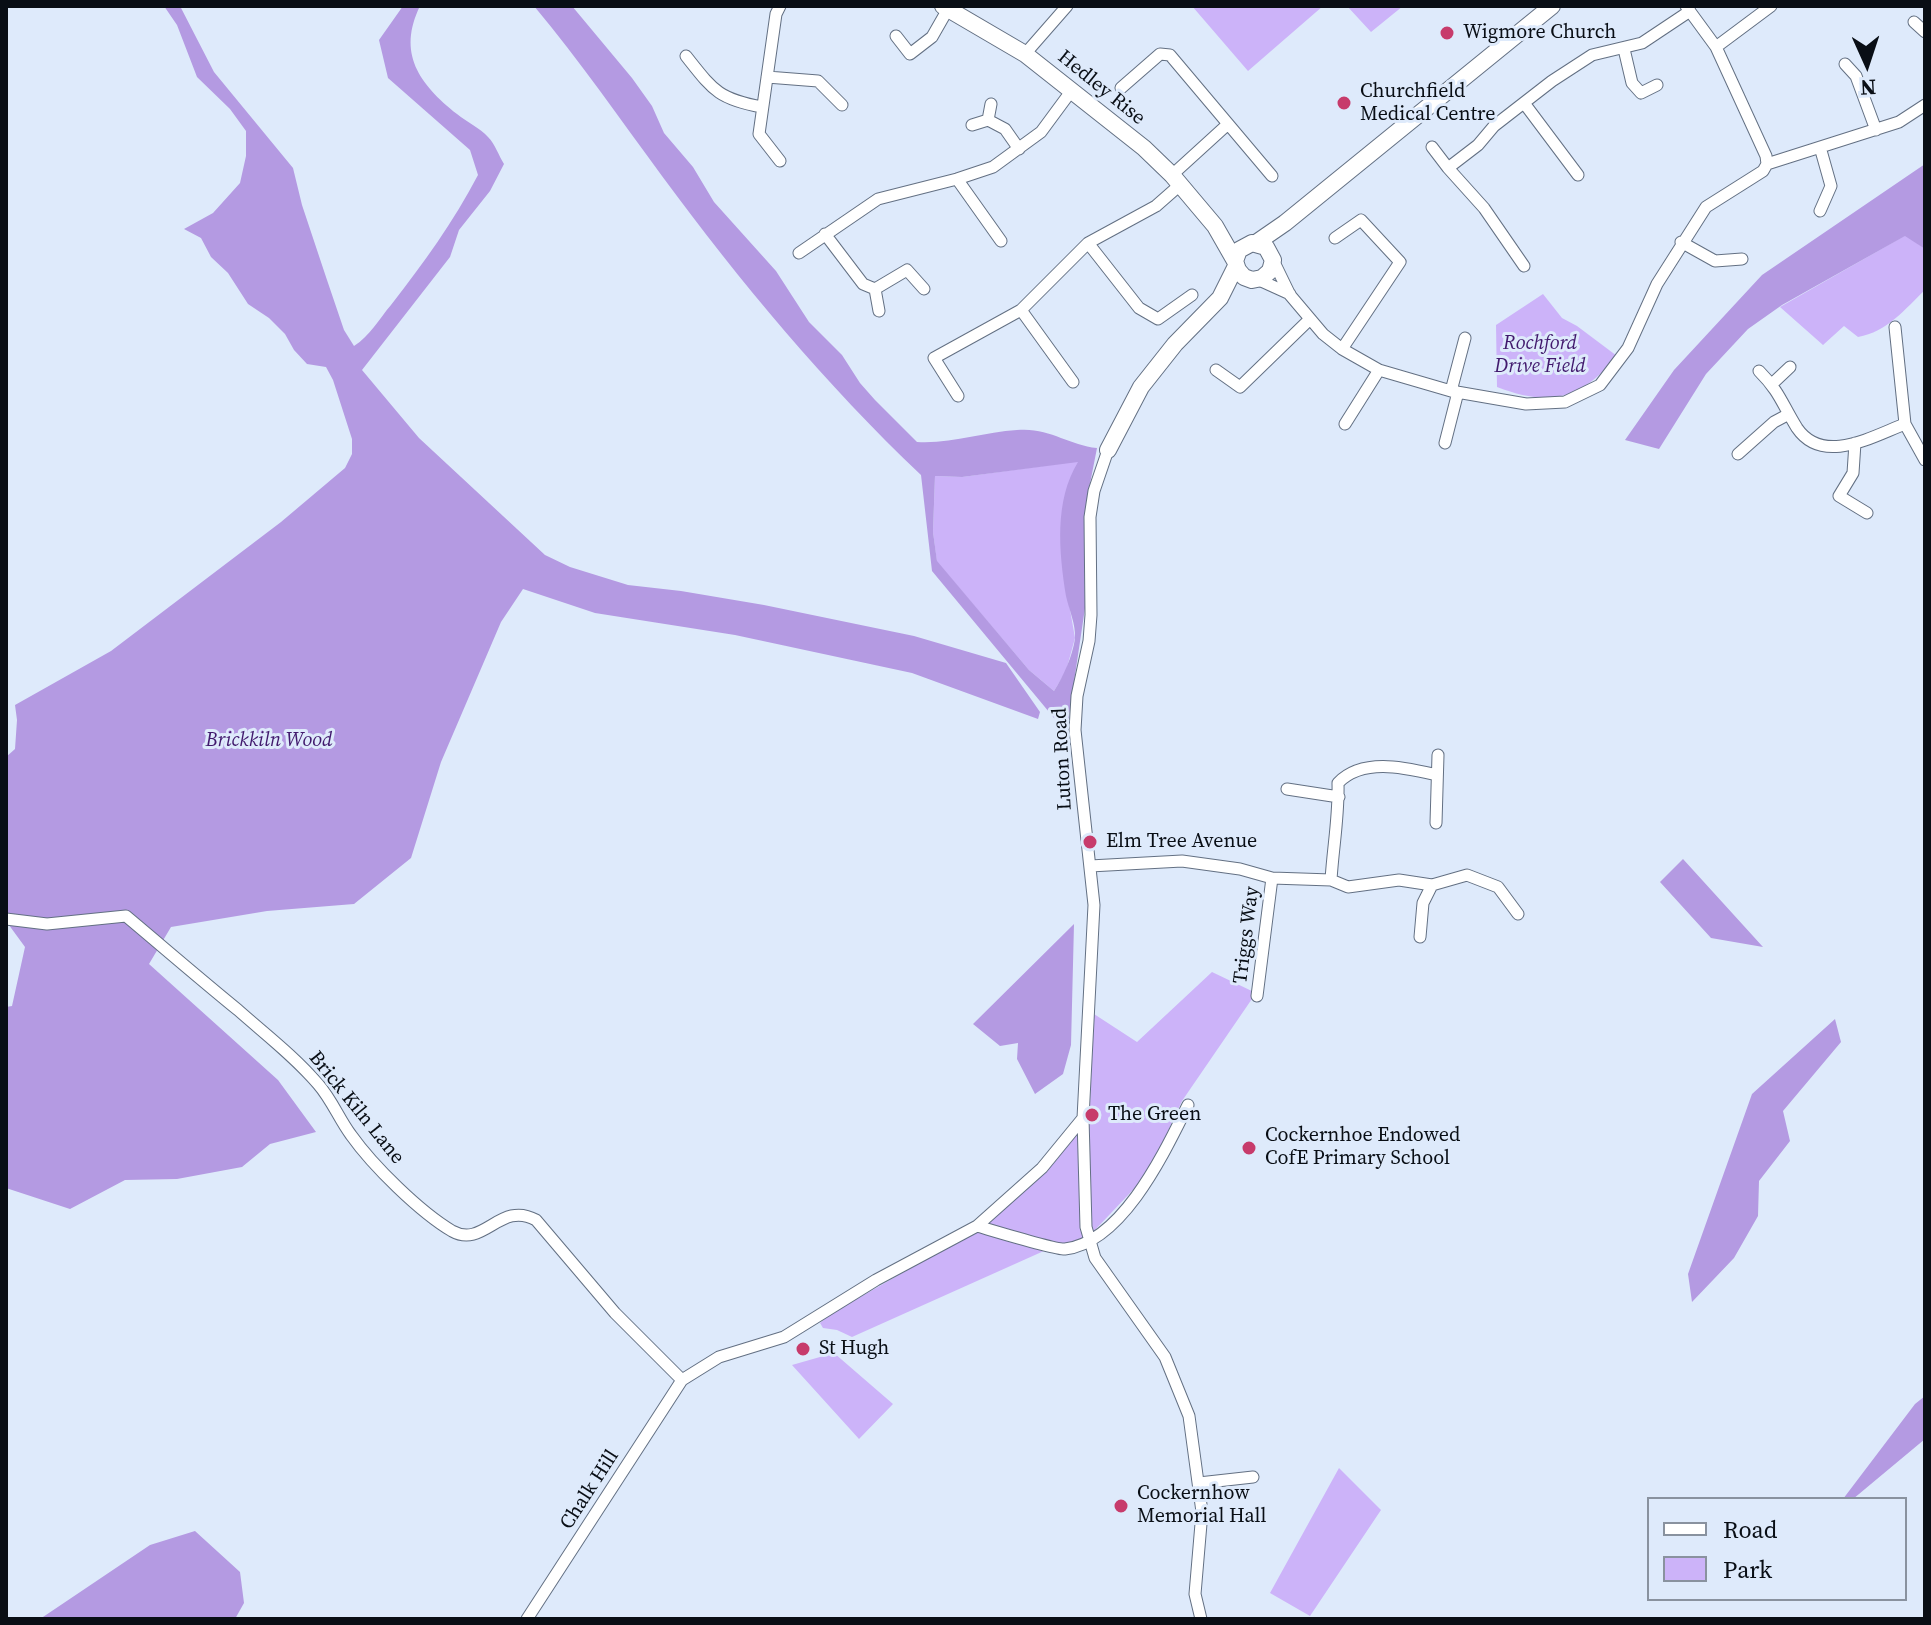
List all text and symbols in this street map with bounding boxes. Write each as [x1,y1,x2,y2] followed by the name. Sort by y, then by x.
[1463,21,1616,45] place label: Wigmore Church
[1438,24,1456,42] marker: Wigmore Church
[1827,24,1907,104] north arrow
[1052,45,1150,131] street label: Hedley Rise
[1859,73,1877,103] text: N
[1360,80,1495,127] place label: Churchfield Medical Centre
[1335,94,1353,112] marker: Churchfield Medical Centre
[1494,332,1586,379] park label: Rochford Drive Field
[1048,707,1078,811] street label: Luton Road
[205,729,333,753] park label: Brickkiln Wood
[1106,830,1257,854] place label: Elm Tree Avenue
[1081,833,1099,851] marker: Elm Tree Avenue
[1229,885,1265,985] street label: Triggs Way
[303,1047,409,1169] street label: Brick Kiln Lane
[1108,1103,1201,1127] place label: The Green
[1083,1106,1101,1124] marker: The Green
[1265,1124,1460,1171] place label: Cockernhoe Endowed CofE Primary School
[1240,1139,1258,1157] marker: Cockernhoe Endowed CofE Primary School
[819,1337,889,1361] place label: St Hugh
[794,1340,812,1358] marker: St Hugh
[555,1446,625,1534] street label: Chalk Hill
[1137,1482,1267,1529] place label: Cockernhow Memorial Hall
[1112,1497,1130,1515] marker: Cockernhow Memorial Hall
[1647,1497,1907,1601] legend
[1723,1513,1777,1546] text: Road
[1723,1553,1772,1586] text: Park

